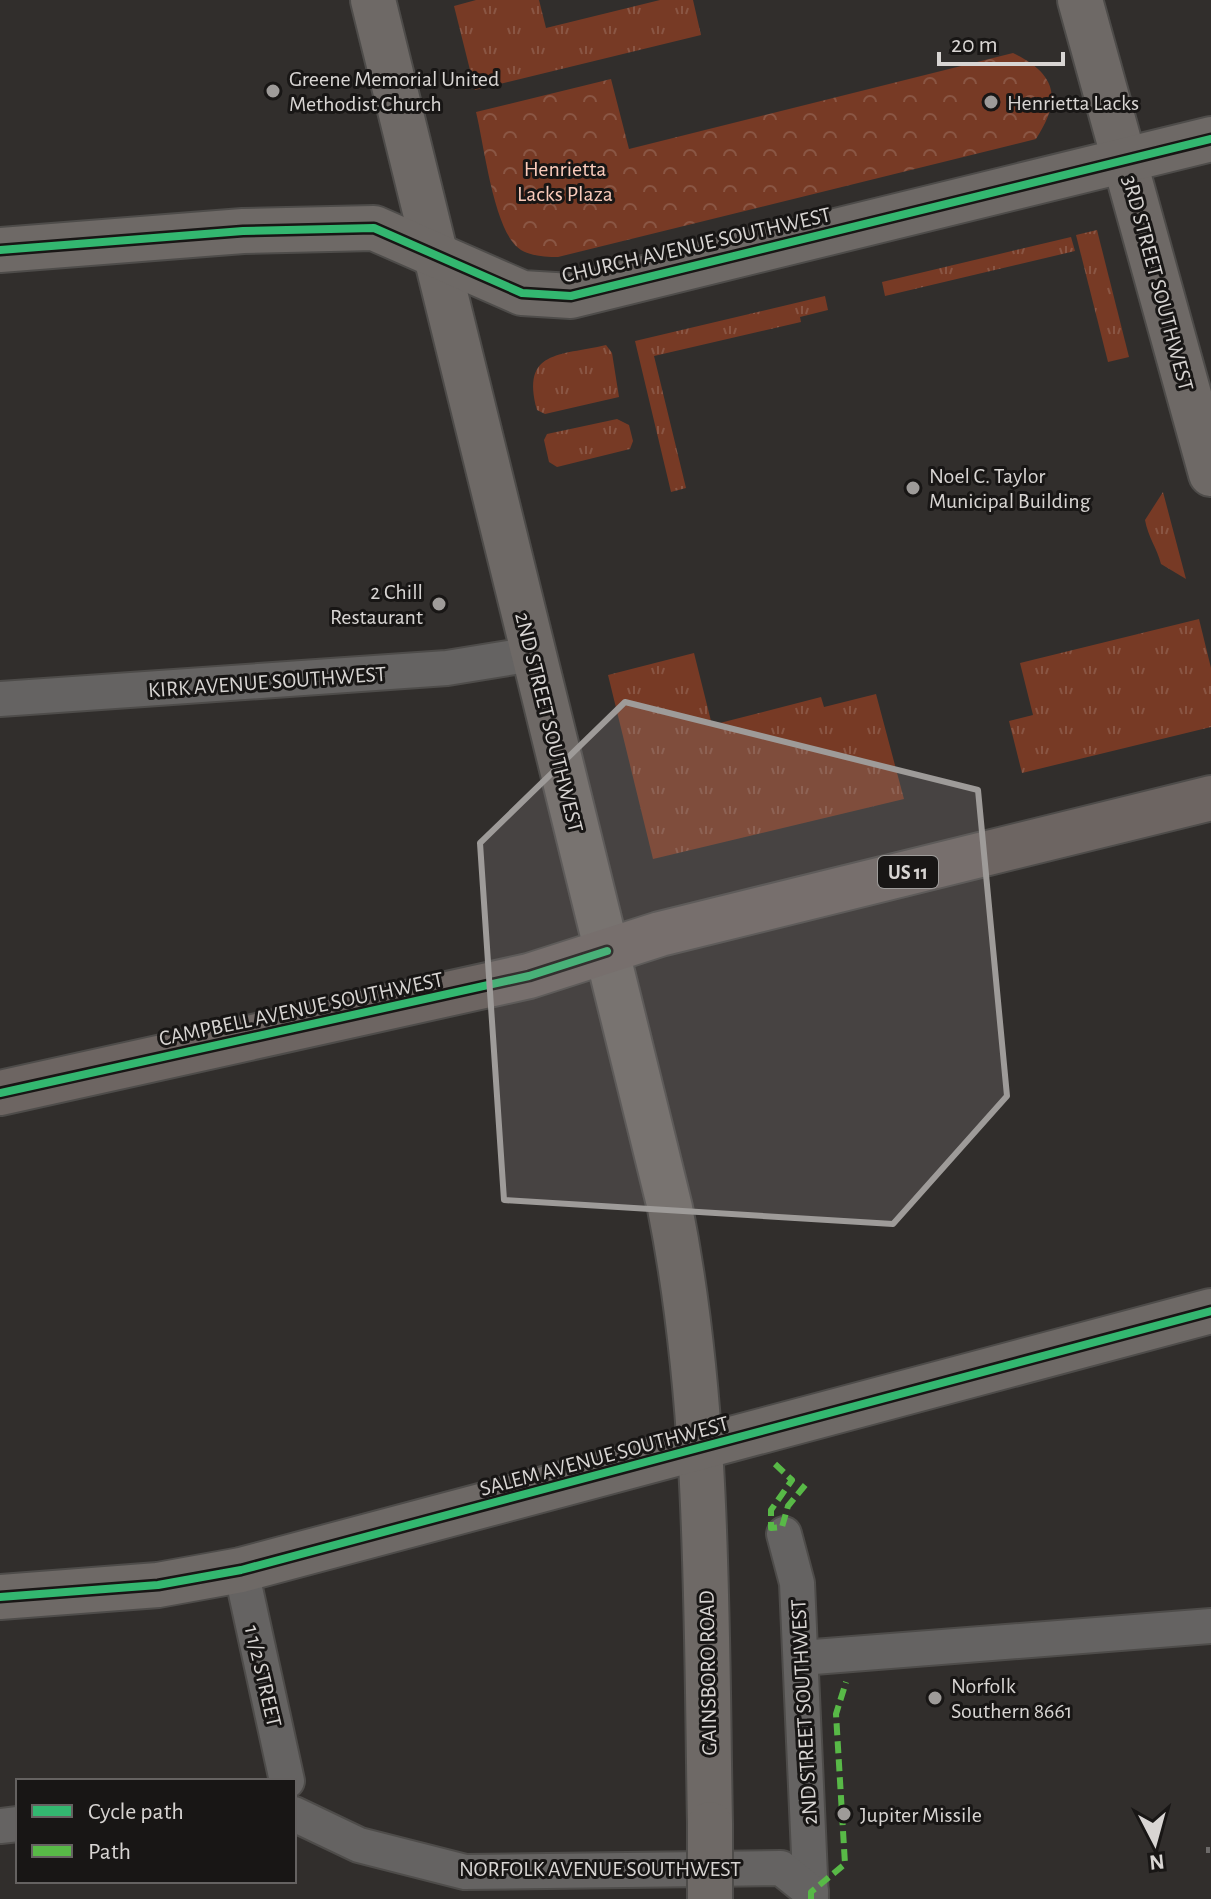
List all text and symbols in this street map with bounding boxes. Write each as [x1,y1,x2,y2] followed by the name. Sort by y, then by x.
[939,16,1063,66] scale bar
[951,33,998,57] text: 20 m
[289,68,499,115] place label: Greene Memorial United Methodist Church
[264,82,282,100] marker: Greene Memorial United Methodist Church
[1007,92,1139,114] place label: Henrietta Lacks
[982,93,1000,111] marker: Henrietta Lacks
[517,158,613,205] park label: Henrietta Lacks Plaza
[1119,173,1197,394] street label: 3RD STREET SOUTHWEST
[560,203,833,287] street label: CHURCH AVENUE SOUTHWEST
[929,465,1091,512] place label: Noel C. Taylor Municipal Building
[904,479,922,497] marker: Noel C. Taylor Municipal Building
[330,581,423,628] place label: 2 Chill Restaurant
[430,595,448,613] marker: 2 Chill Restaurant
[511,610,587,835] street label: 2ND STREET SOUTHWEST
[147,663,387,701] street label: KIRK AVENUE SOUTHWEST
[878,856,938,888] road number: US 11
[157,968,446,1050] street label: CAMPBELL AVENUE SOUTHWEST
[477,1412,731,1500] street label: SALEM AVENUE SOUTHWEST
[696,1590,720,1756] street label: GAINSBORO ROAD
[787,1598,821,1825] street label: 2ND STREET SOUTHWEST
[241,1623,285,1729] street label: 1 1/2 STREET
[951,1675,1072,1722] place label: Norfolk Southern 8661
[926,1689,944,1707] marker: Norfolk Southern 8661
[16,1779,296,1883] legend
[88,1800,184,1824] text: Cycle path
[1115,1803,1195,1883] north arrow
[860,1804,982,1826] place label: Jupiter Missile
[835,1805,853,1823] marker: Jupiter Missile
[88,1840,131,1864] text: Path
[1148,1850,1166,1874] text: N
[459,1858,741,1880] street label: NORFOLK AVENUE SOUTHWEST

